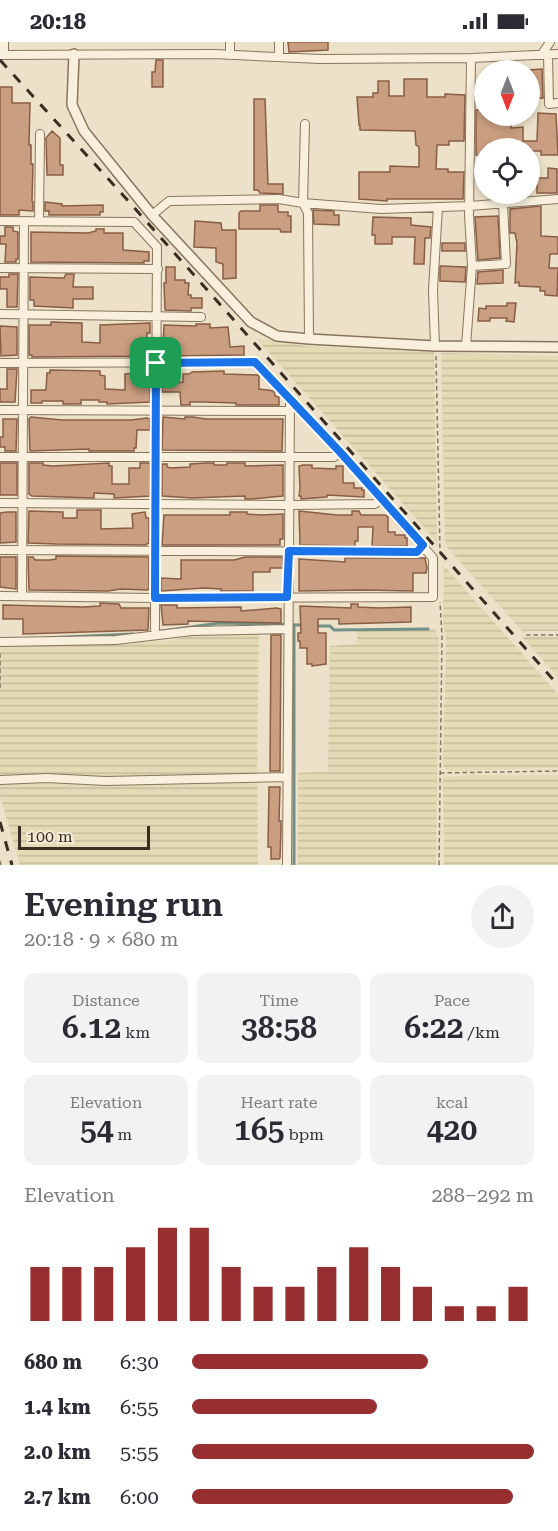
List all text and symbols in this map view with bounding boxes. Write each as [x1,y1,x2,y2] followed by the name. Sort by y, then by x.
[30,9,86,34] text: 20:18
[474,60,540,126] north arrow
[474,60,540,204] map controls
[474,138,540,204] button: locate
[130,337,181,388] pin
[139,346,172,379] icon: arrive
[18,823,150,850] scale bar
[27,827,73,846] text: 100 m
[24,885,223,924] text: Evening run
[471,885,534,948] button: share
[24,927,179,951] text: 20:18 · 9 × 680 m
[72,991,140,1010] text: Distance
[259,991,299,1010] text: Time
[434,991,470,1010] text: Pace
[62,1010,121,1045] text: 6.12
[241,1010,317,1045] text: 38:58
[404,1010,463,1045] text: 6:22
[121,1023,150,1042] text: km
[463,1023,500,1042] text: /km
[70,1093,142,1112] text: Elevation
[241,1093,317,1112] text: Heart rate
[436,1093,468,1112] text: kcal
[80,1112,113,1147] text: 54
[234,1112,284,1147] text: 165
[427,1112,477,1147] text: 420
[113,1125,132,1144] text: m
[284,1125,324,1144] text: bpm
[24,1183,115,1207] text: Elevation
[431,1183,534,1207] text: 288–292 m
[24,1350,82,1374] text: 680 m
[120,1350,159,1374] text: 6:30
[24,1395,91,1419] text: 1.4 km
[120,1395,159,1419] text: 6:55
[24,1440,91,1464] text: 2.0 km
[120,1440,159,1464] text: 5:55
[24,1485,91,1509] text: 2.7 km
[120,1485,159,1509] text: 6:00

